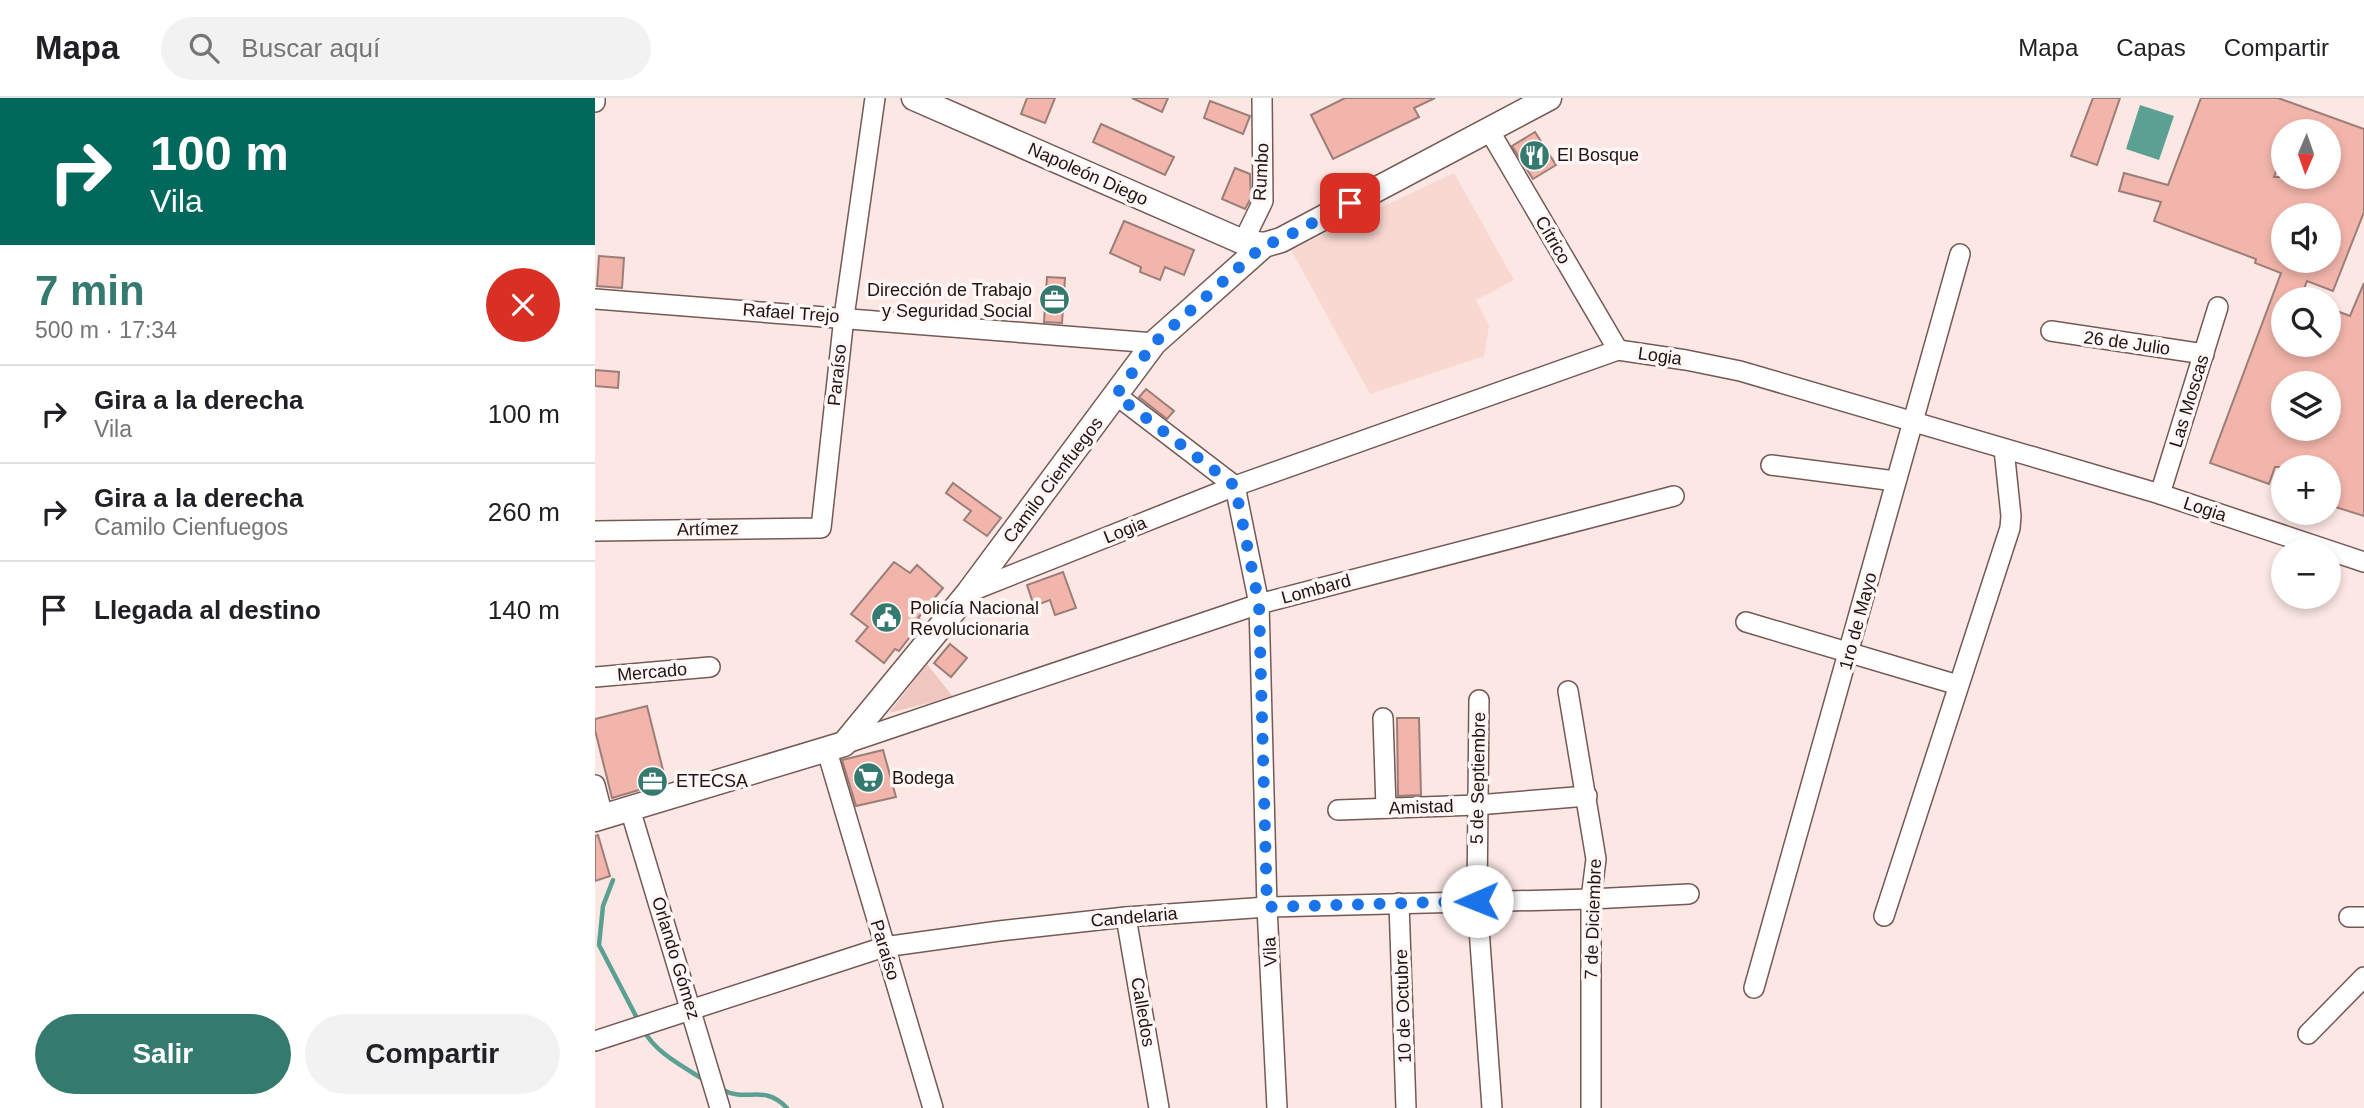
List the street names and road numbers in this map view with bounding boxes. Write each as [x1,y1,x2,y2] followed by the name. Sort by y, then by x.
[1025,139,1151,209] street label: Napoleón Diego
[1249,143,1273,201] street label: Rumbo
[1531,212,1575,268] street label: Cítrico
[742,300,840,326] street label: Rafael Trejo
[2082,327,2172,359] street label: 26 de Julio
[824,343,850,407] street label: Paraíso
[1637,343,1684,369] street label: Logia
[2165,352,2213,450] street label: Las Moscas
[999,413,1107,547] street label: Camilo Cienfuegos
[2181,493,2230,526] street label: Logia
[1101,512,1150,548] street label: Logia
[677,518,739,540] street label: Artímez
[1279,570,1353,608] street label: Lombard
[1835,570,1881,672] street label: 1ro de Mayo
[616,659,688,685] street label: Mercado
[1467,712,1489,844] street label: 5 de Septiembre
[1388,796,1454,818] street label: Amistad
[1581,858,1605,980] street label: 7 de Diciembre
[648,894,704,1022] street label: Orlando Gómez
[1090,903,1179,931] street label: Candelaria
[866,917,904,983] street label: Paraíso
[1259,936,1281,967] street label: Vila
[1391,949,1415,1063] street label: 10 de Octubre
[1127,976,1159,1048] street label: Calledos

